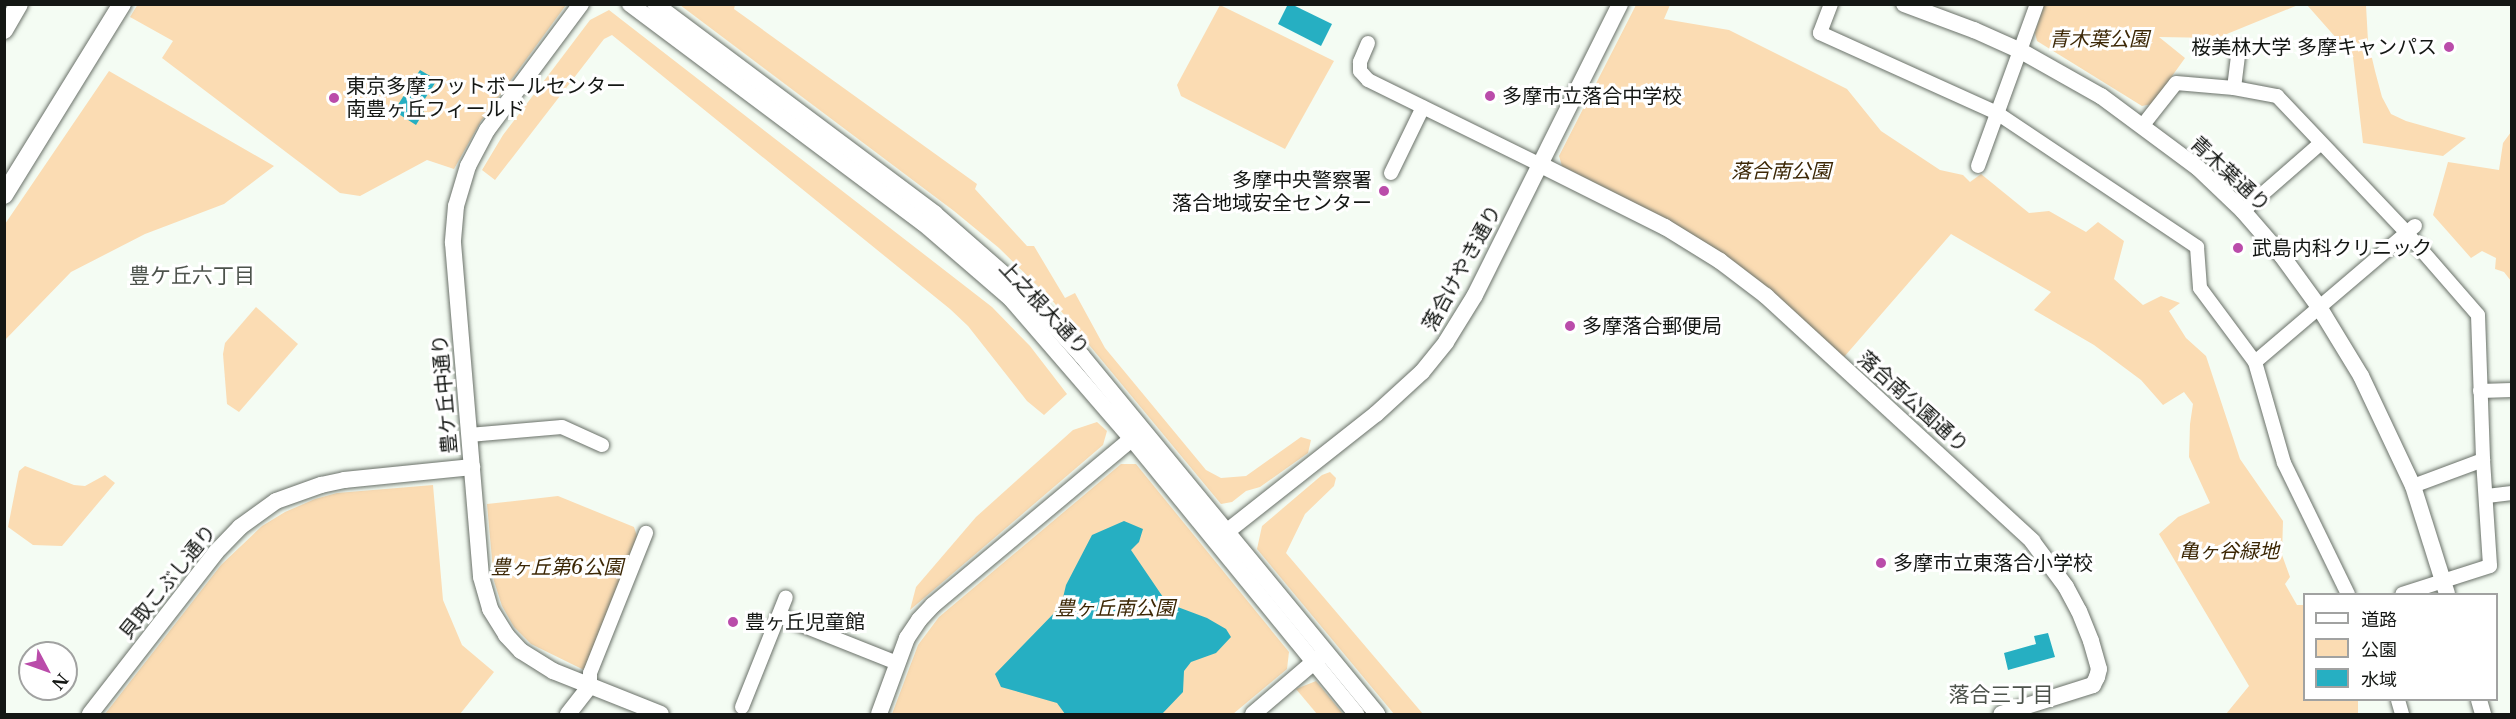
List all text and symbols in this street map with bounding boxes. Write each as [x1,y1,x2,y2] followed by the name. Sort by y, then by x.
[2049,27,2149,51] park label: 青木葉公園
[2191,35,2437,59] place label: 桜美林大学 多摩キャンパス
[2442,40,2456,54] marker: 桜美林大学 多摩キャンパス
[346,74,626,121] place label: 東京多摩フットボールセンター 南豊ヶ丘フィールド
[1502,84,1682,108] place label: 多摩市立落合中学校
[1483,89,1497,103] marker: 多摩市立落合中学校
[327,91,341,105] marker: 東京多摩フットボールセンター 南豊ヶ丘フィールド
[2185,131,2275,217] street label: 青木葉通り
[1731,159,1831,183] park label: 落合南公園
[1172,168,1372,215] place label: 多摩中央警察署 落合地域安全センター
[1377,184,1391,198] marker: 多摩中央警察署 落合地域安全センター
[1418,201,1506,335] street label: 落合けやき通り
[2252,236,2432,260] place label: 武島内科クリニック
[2229,239,2247,257] marker: 武島内科クリニック
[994,256,1094,360] street label: 上之根大通り
[129,263,255,289] district label: 豊ケ丘六丁目
[1582,314,1722,338] place label: 多摩落合郵便局
[1563,319,1577,333] marker: 多摩落合郵便局
[428,333,462,455] street label: 豊ケ丘中通り
[1853,346,1973,458] street label: 落合南公園通り
[115,520,221,644] street label: 貝取こぶし通り
[2179,539,2279,563] park label: 亀ヶ谷緑地
[1893,551,2093,575] place label: 多摩市立東落合小学校
[491,555,623,579] park label: 豊ヶ丘第6公園
[1874,556,1888,570] marker: 多摩市立東落合小学校
[2303,593,2498,701] legend
[1055,596,1175,620] park label: 豊ヶ丘南公園
[2361,609,2397,631] text: 道路
[745,610,865,634] place label: 豊ヶ丘児童館
[726,615,740,629] marker: 豊ヶ丘児童館
[2361,639,2397,661] text: 公園
[18,641,78,701] north arrow
[48,669,73,694] text: N
[2361,669,2397,691] text: 水域
[1949,682,2053,708] district label: 落合三丁目

